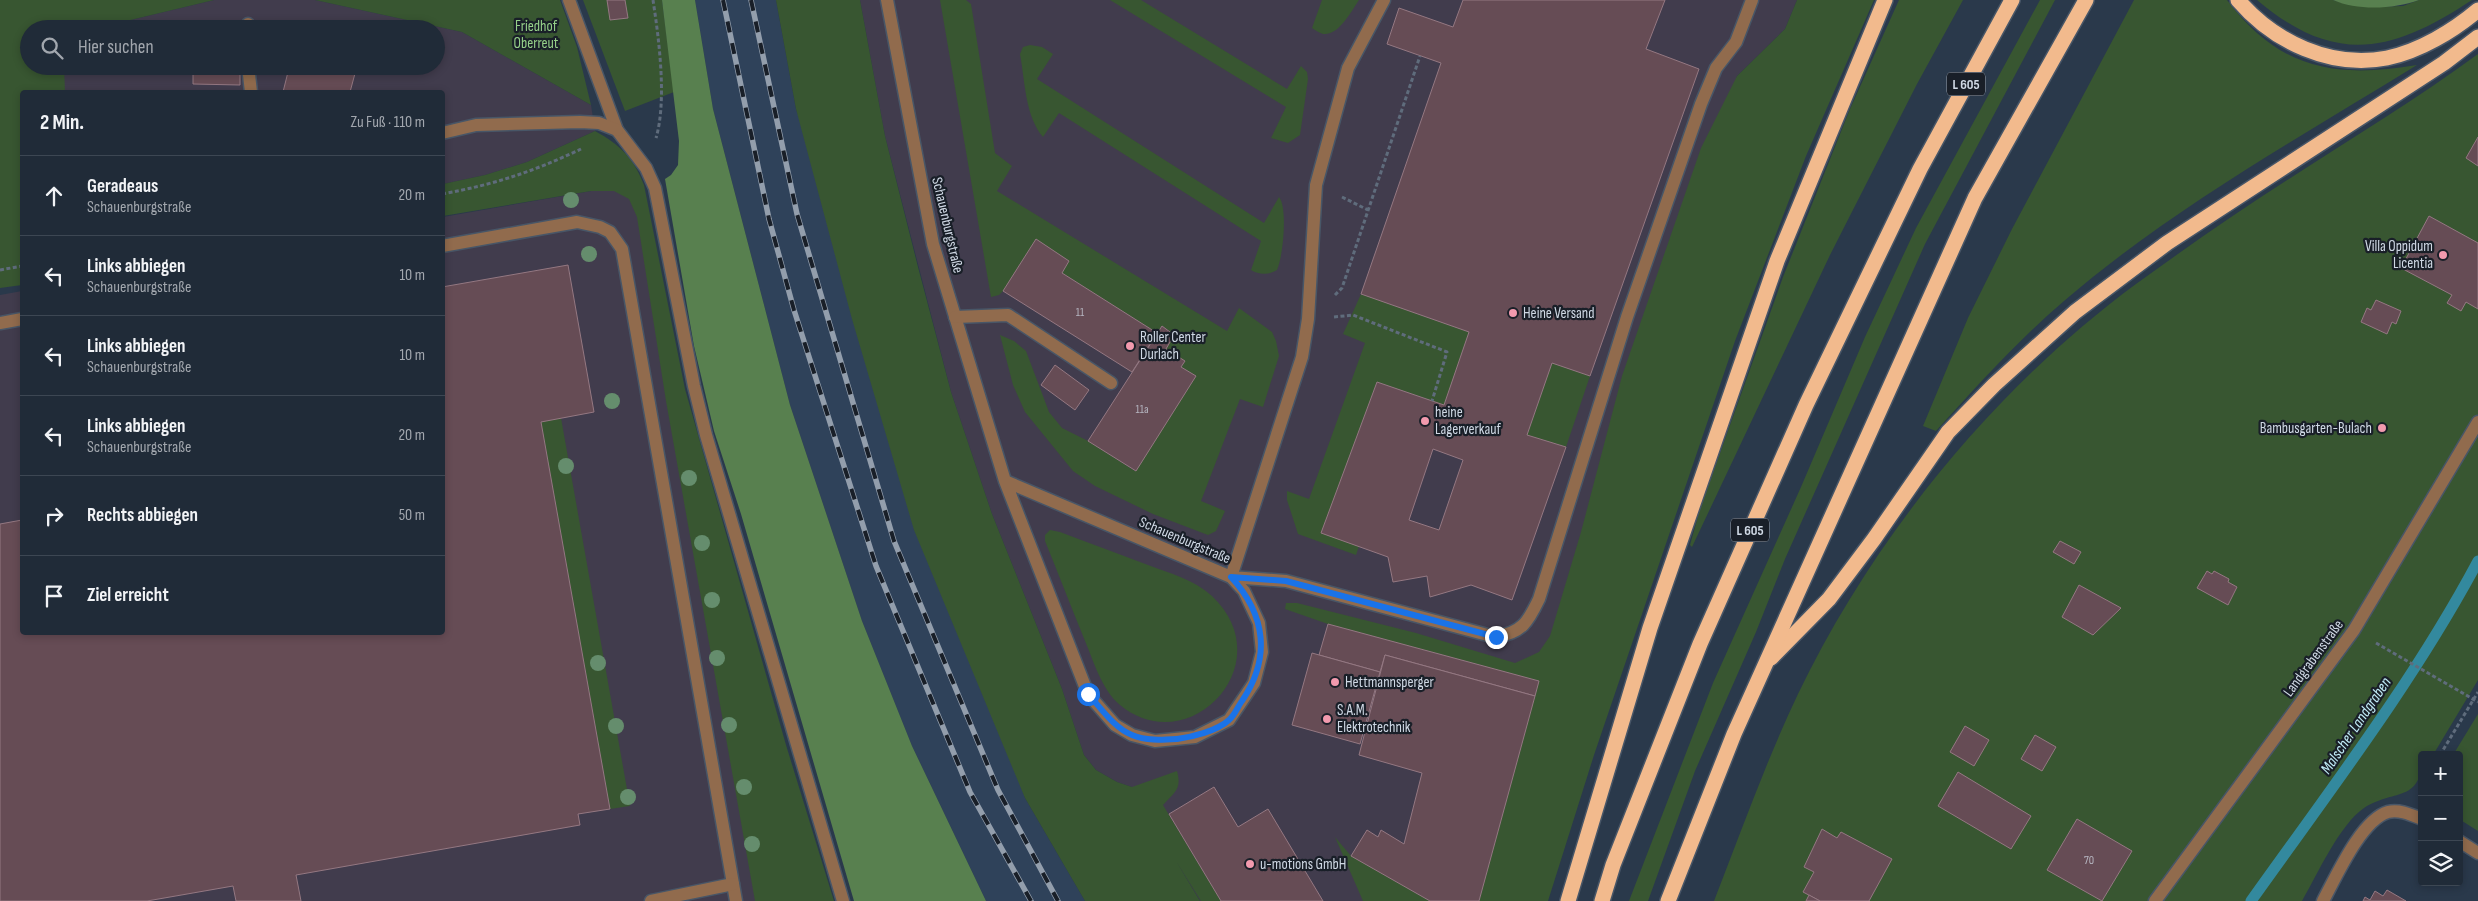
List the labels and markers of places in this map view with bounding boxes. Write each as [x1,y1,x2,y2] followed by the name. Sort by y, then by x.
[2365,237,2433,273] place label: Villa Oppidum Licentia
[2437,249,2449,261] marker: Villa Oppidum Licentia
[1523,304,1594,323] place label: Heine Versand
[1507,307,1519,319] marker: Heine Versand
[1140,328,1206,364] place label: Roller Center Durlach
[1124,340,1136,352] marker: Roller Center Durlach
[1435,403,1502,439] place label: heine Lagerverkauf
[1419,415,1431,427] marker: heine Lagerverkauf
[2260,419,2372,438] place label: Bambusgarten-Bulach
[2376,422,2388,434] marker: Bambusgarten-Bulach
[1345,673,1434,692] place label: Hettmannsperger
[1329,676,1341,688] marker: Hettmannsperger
[1337,701,1411,737] place label: S.A.M. Elektrotechnik
[1321,713,1333,725] marker: S.A.M. Elektrotechnik
[1260,855,1346,874] place label: u-motions GmbH
[1244,858,1256,870] marker: u-motions GmbH

